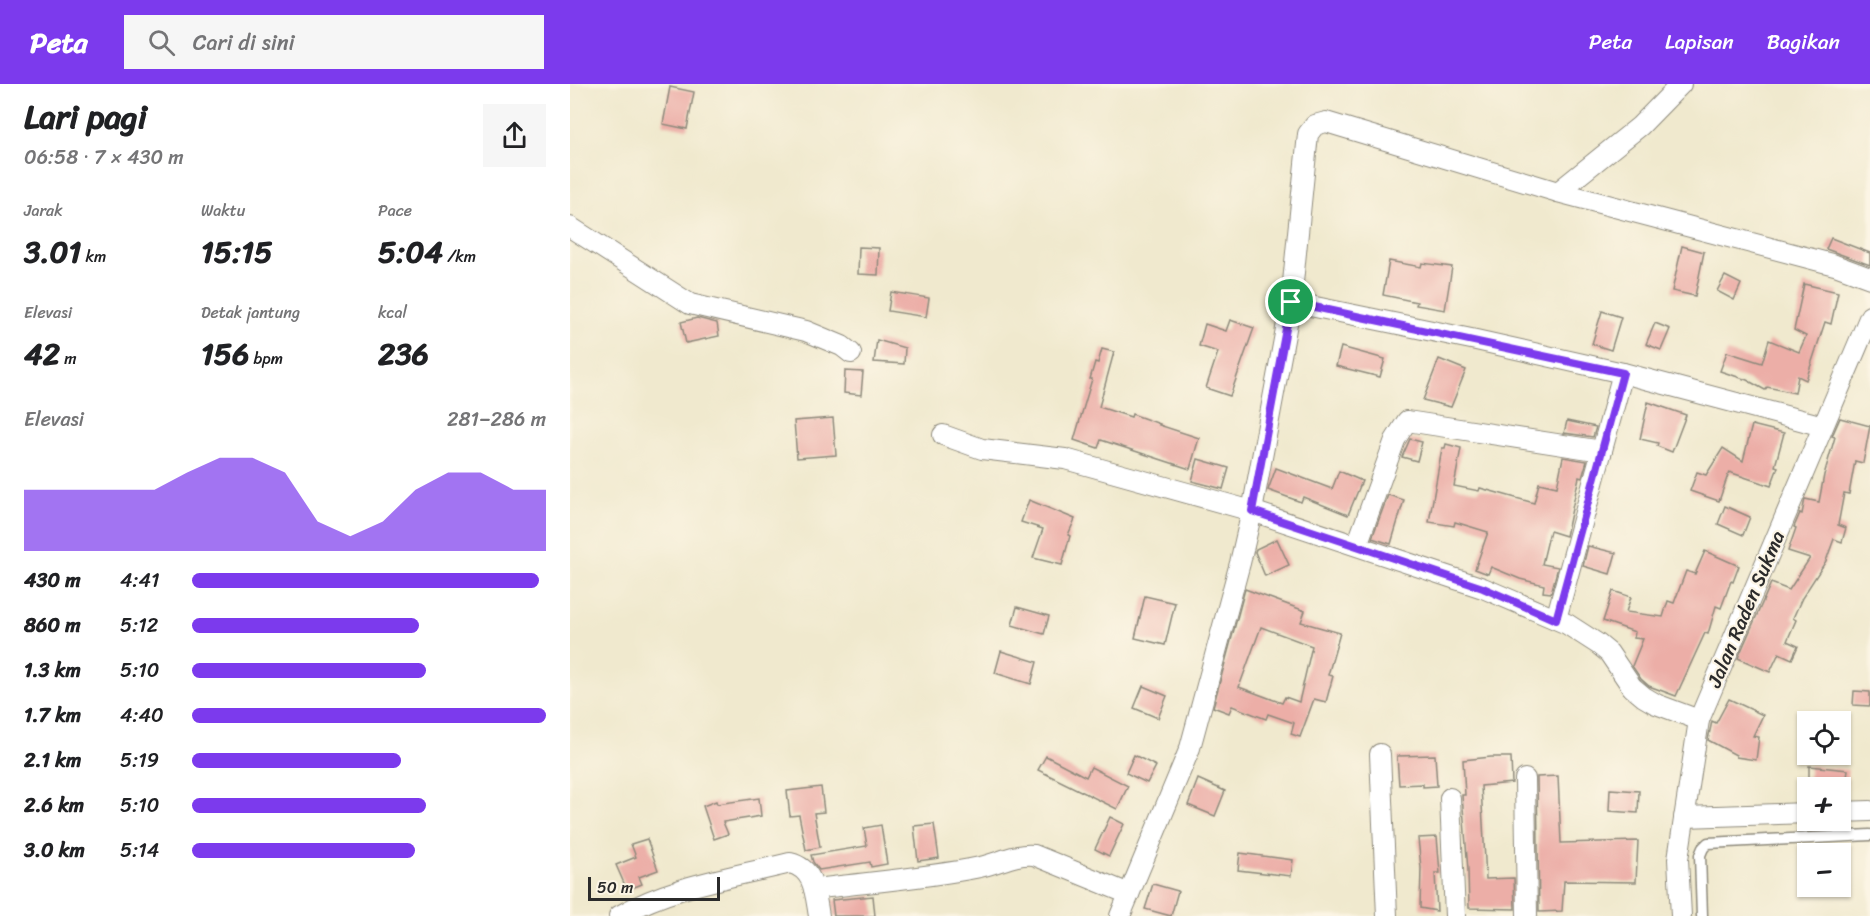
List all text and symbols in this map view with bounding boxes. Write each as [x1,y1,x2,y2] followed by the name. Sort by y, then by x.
[124,15,544,69] search box
[30,18,88,67] text: Peta
[193,23,295,62] text: Cari di sini
[1589,23,1632,61] text: Peta
[1665,23,1734,61] text: Lapisan
[1767,23,1840,61] text: Bagikan
[145,26,178,59] icon: search
[24,88,147,146] text: Lari pagi
[483,104,546,167] button: share
[24,140,184,175] text: 06:58 · 7 × 430 m
[24,196,63,225] text: Jarak
[201,196,245,225] text: Waktu
[378,196,412,225] text: Pace
[24,225,81,279] text: 3.01
[201,225,272,279] text: 15:15
[378,225,443,279] text: 5:04
[81,242,106,271] text: km
[443,242,476,271] text: /km
[1265,276,1316,327] pin
[1274,285,1307,318] icon: arrive
[24,298,72,327] text: Elevasi
[201,298,300,327] text: Detak jantung
[378,298,407,327] text: kcal
[24,327,60,381] text: 42
[201,327,249,381] text: 156
[378,327,429,381] text: 236
[60,344,77,373] text: m
[249,344,283,373] text: bpm
[24,402,84,437] text: Elevasi
[447,402,546,437] text: 281–286 m
[1697,525,1795,694] street label: Jalan Raden Sukma
[24,563,81,598] text: 430 m
[120,563,160,598] text: 4:41
[24,608,81,643] text: 860 m
[120,608,158,643] text: 5:12
[24,653,81,688] text: 1.3 km
[120,653,159,688] text: 5:10
[24,698,81,733] text: 1.7 km
[120,698,164,733] text: 4:40
[1797,711,1851,897] map controls
[1797,711,1851,765] button: locate
[24,743,81,778] text: 2.1 km
[120,743,159,778] text: 5:19
[1797,777,1851,831] button: +
[24,788,84,823] text: 2.6 km
[120,788,159,823] text: 5:10
[24,833,85,868] text: 3.0 km
[120,833,159,868] text: 5:14
[1797,843,1851,897] button: −
[597,873,633,902] text: 50 m
[588,874,720,902] scale bar

